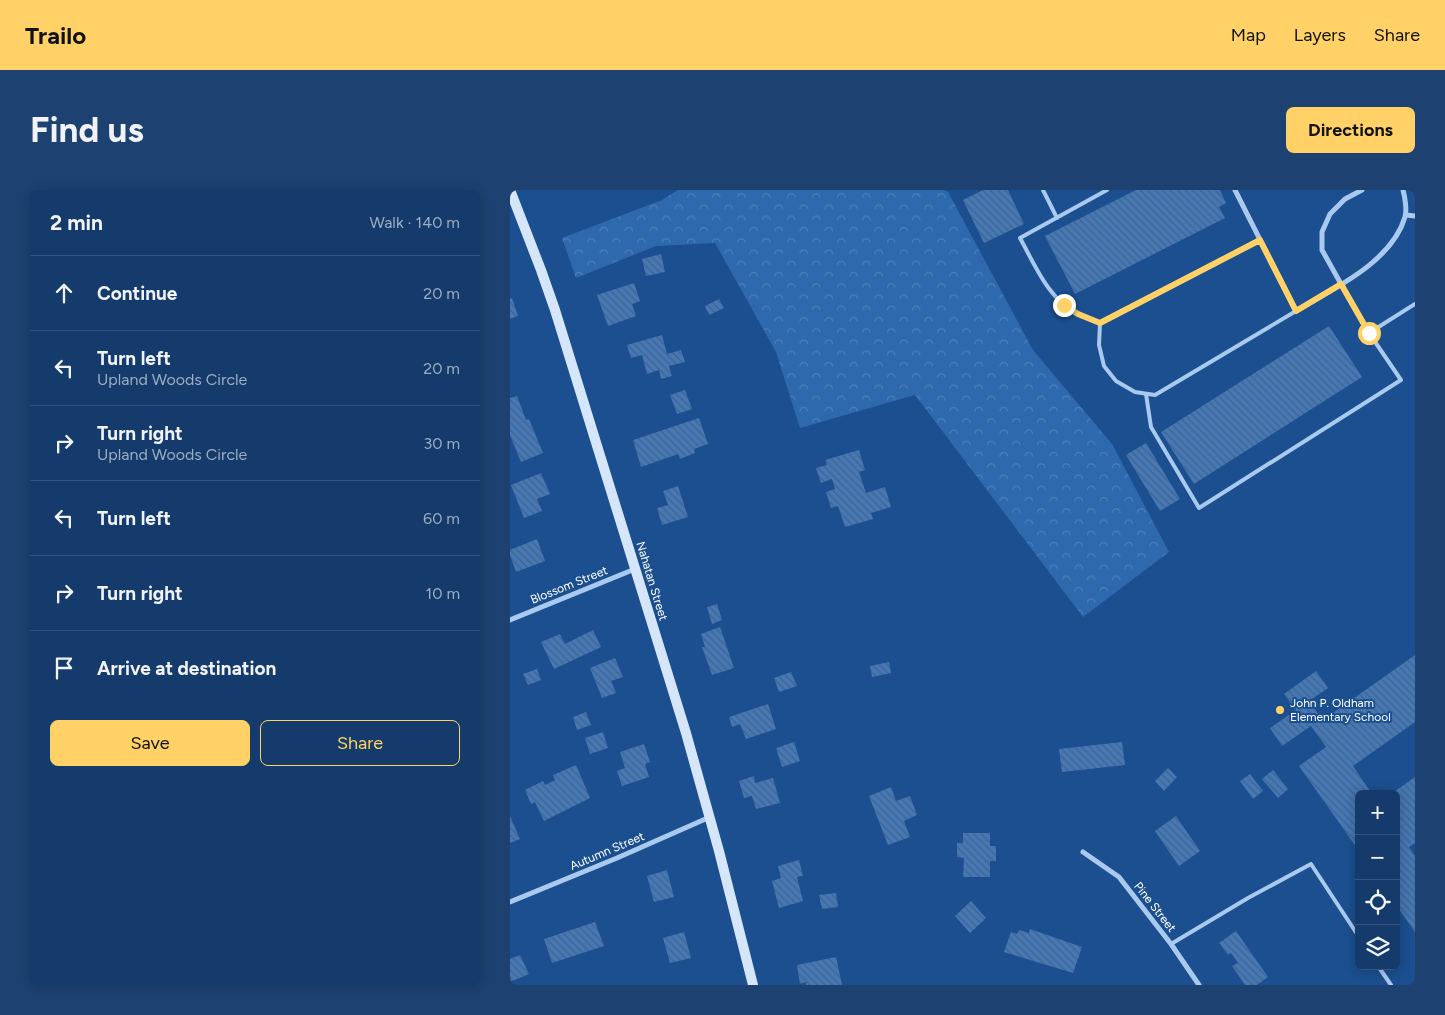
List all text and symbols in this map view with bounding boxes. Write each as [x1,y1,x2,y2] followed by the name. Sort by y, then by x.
[25,21,86,50] text: Trailo
[1231,24,1266,46] text: Map
[1294,24,1346,46] text: Layers
[1374,24,1420,46] text: Share
[1286,107,1415,153] button: Directions
[30,109,144,151] text: Find us
[50,210,103,235] text: 2 min
[370,213,460,232] text: Walk · 140 m
[50,279,78,307] icon: ahead
[97,282,177,305] text: Continue
[423,284,460,303] text: 20 m
[1053,294,1076,317] route end
[1358,322,1381,345] route start
[97,347,171,370] text: Turn left
[50,354,78,382] icon: left
[423,359,460,378] text: 20 m
[97,370,247,389] text: Upland Woods Circle
[97,422,183,445] text: Turn right
[50,429,78,457] icon: right
[423,434,460,453] text: 30 m
[97,445,247,464] text: Upland Woods Circle
[50,504,78,532] icon: left
[97,507,171,530] text: Turn left
[423,509,460,528] text: 60 m
[633,540,671,623] street label: Nahatan Street
[528,563,610,607] street label: Blossom Street
[50,579,78,607] icon: right
[97,582,183,605] text: Turn right
[426,584,460,603] text: 10 m
[50,654,78,682] icon: arrive
[97,657,276,680] text: Arrive at destination
[1290,696,1391,724] place label: John P. Oldham Elementary School
[1274,704,1286,716] marker: John P. Oldham Elementary School
[50,720,250,766] button: Save
[260,720,460,766] button: Share
[1355,790,1400,970] map controls
[1355,790,1400,835] button: +
[568,829,647,873] street label: Autumn Street
[1355,835,1400,880] button: −
[1131,879,1179,935] street label: Pine Street
[1355,880,1400,925] button: locate
[1355,925,1400,970] button: layers

